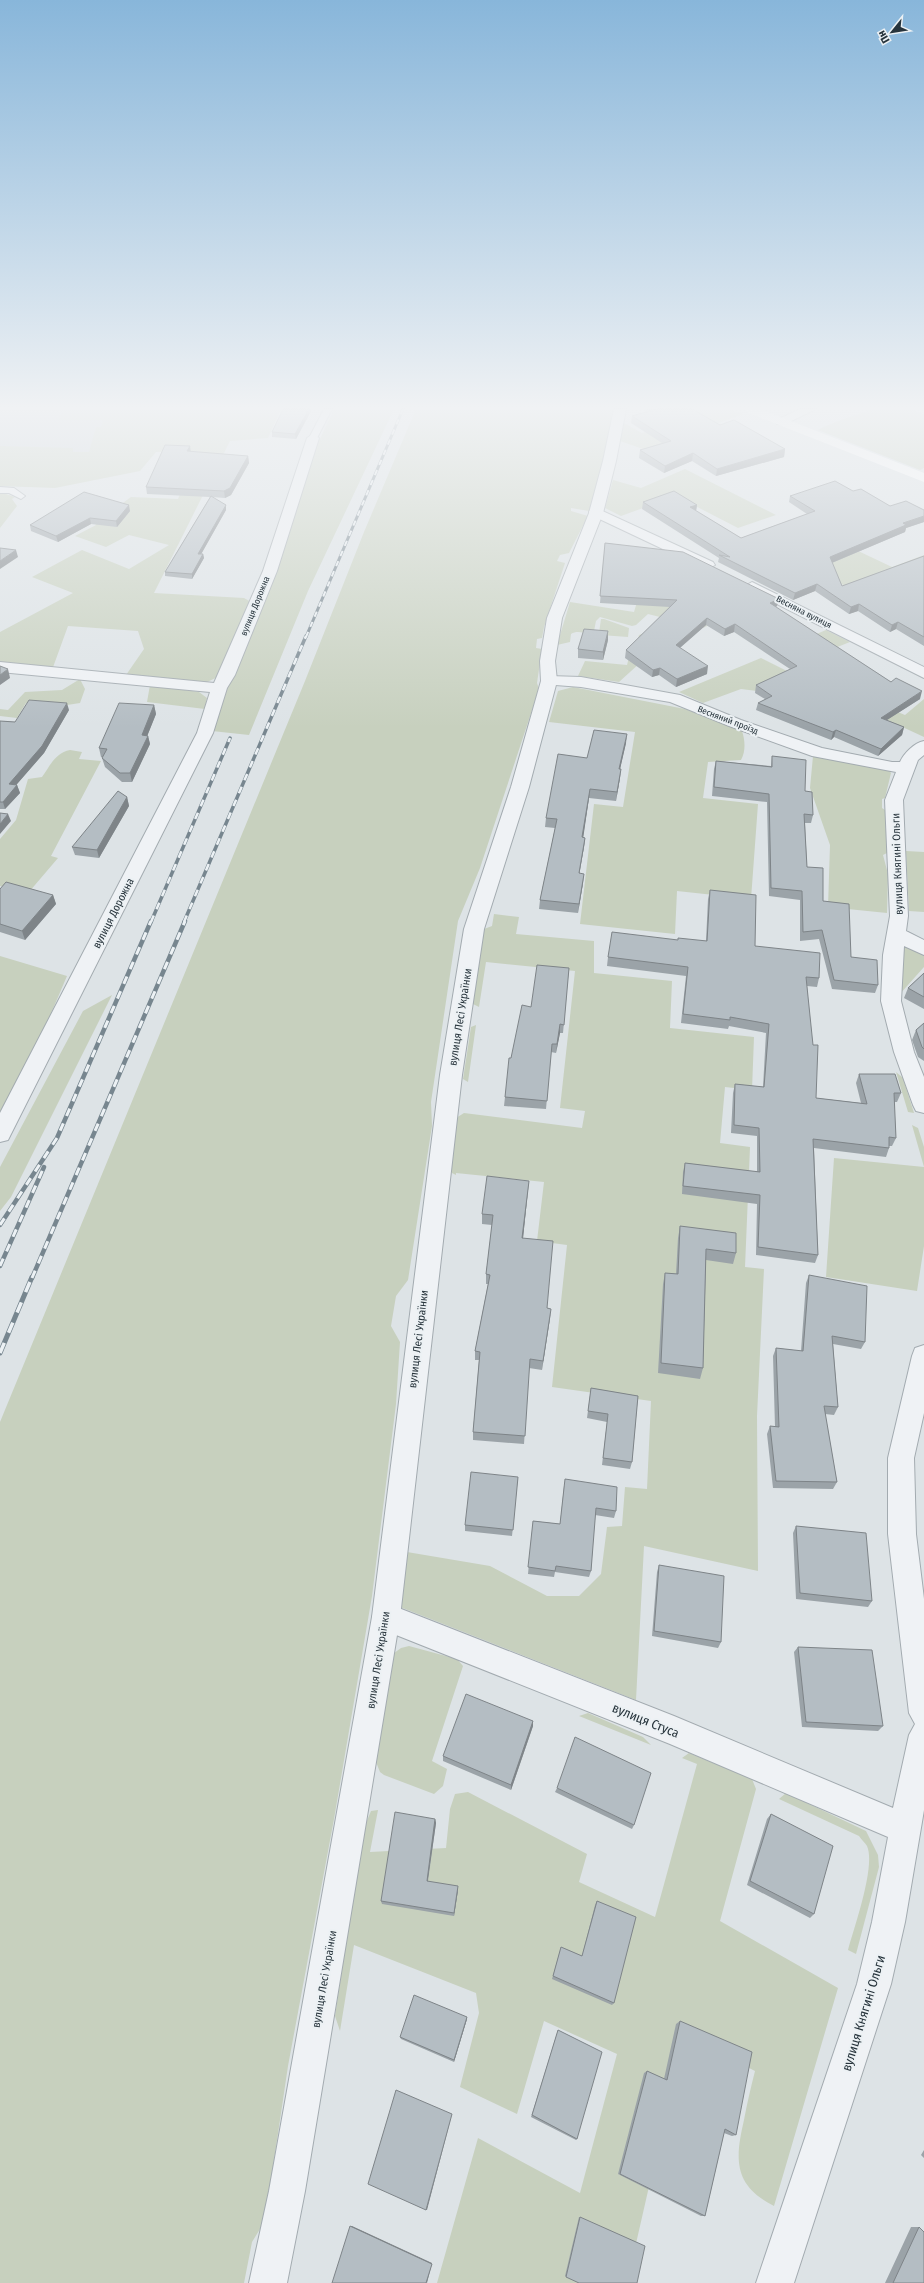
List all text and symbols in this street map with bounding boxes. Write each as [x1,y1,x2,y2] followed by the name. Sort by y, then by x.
[872,12,912,52] north arrow
[875,28,893,45] text: Пн
[239,574,272,637] street label: вулиця Дорожна
[775,594,833,630] street label: Весняна вулиця
[696,704,760,736] street label: Весняний проїзд
[889,813,906,915] street label: вулиця Княгині Ольги
[90,876,137,951] street label: вулиця Дорожна
[446,967,475,1067] street label: вулиця Лесі Українки
[406,1289,431,1389] street label: вулиця Лесі Українки
[364,1610,393,1710] street label: вулиця Лесі Українки
[610,1700,681,1741] street label: вулиця Стуса
[310,1929,339,2029] street label: вулиця Лесі Українки
[839,1953,888,2073] street label: вулиця Княгині Ольги

